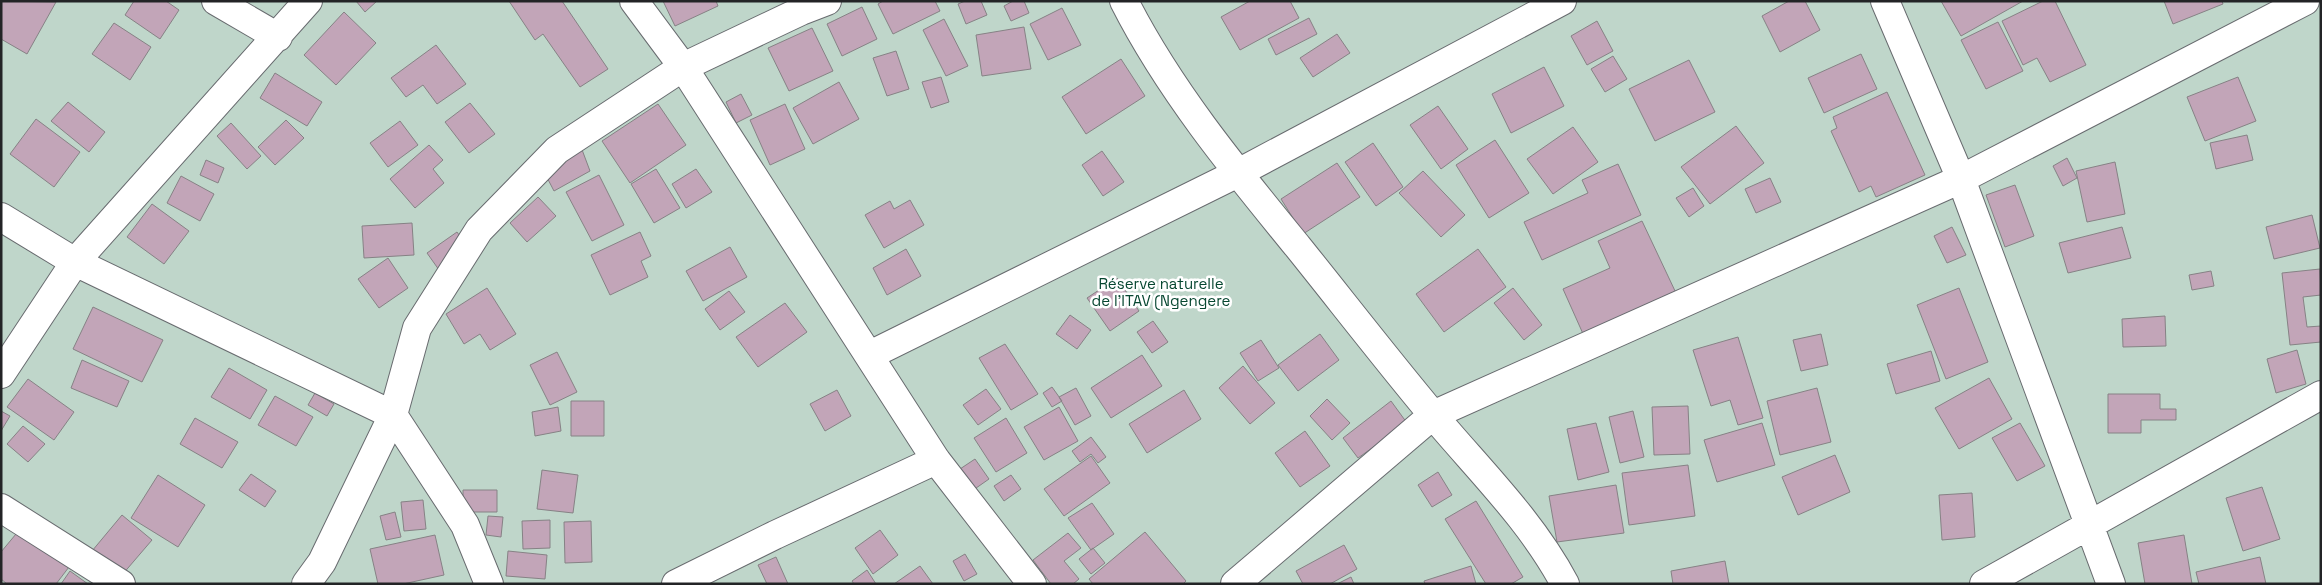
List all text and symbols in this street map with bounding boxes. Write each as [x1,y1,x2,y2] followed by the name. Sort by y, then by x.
[1092,274,1231,311] park label: Réserve naturelle de l'ITAV (Ngengere

